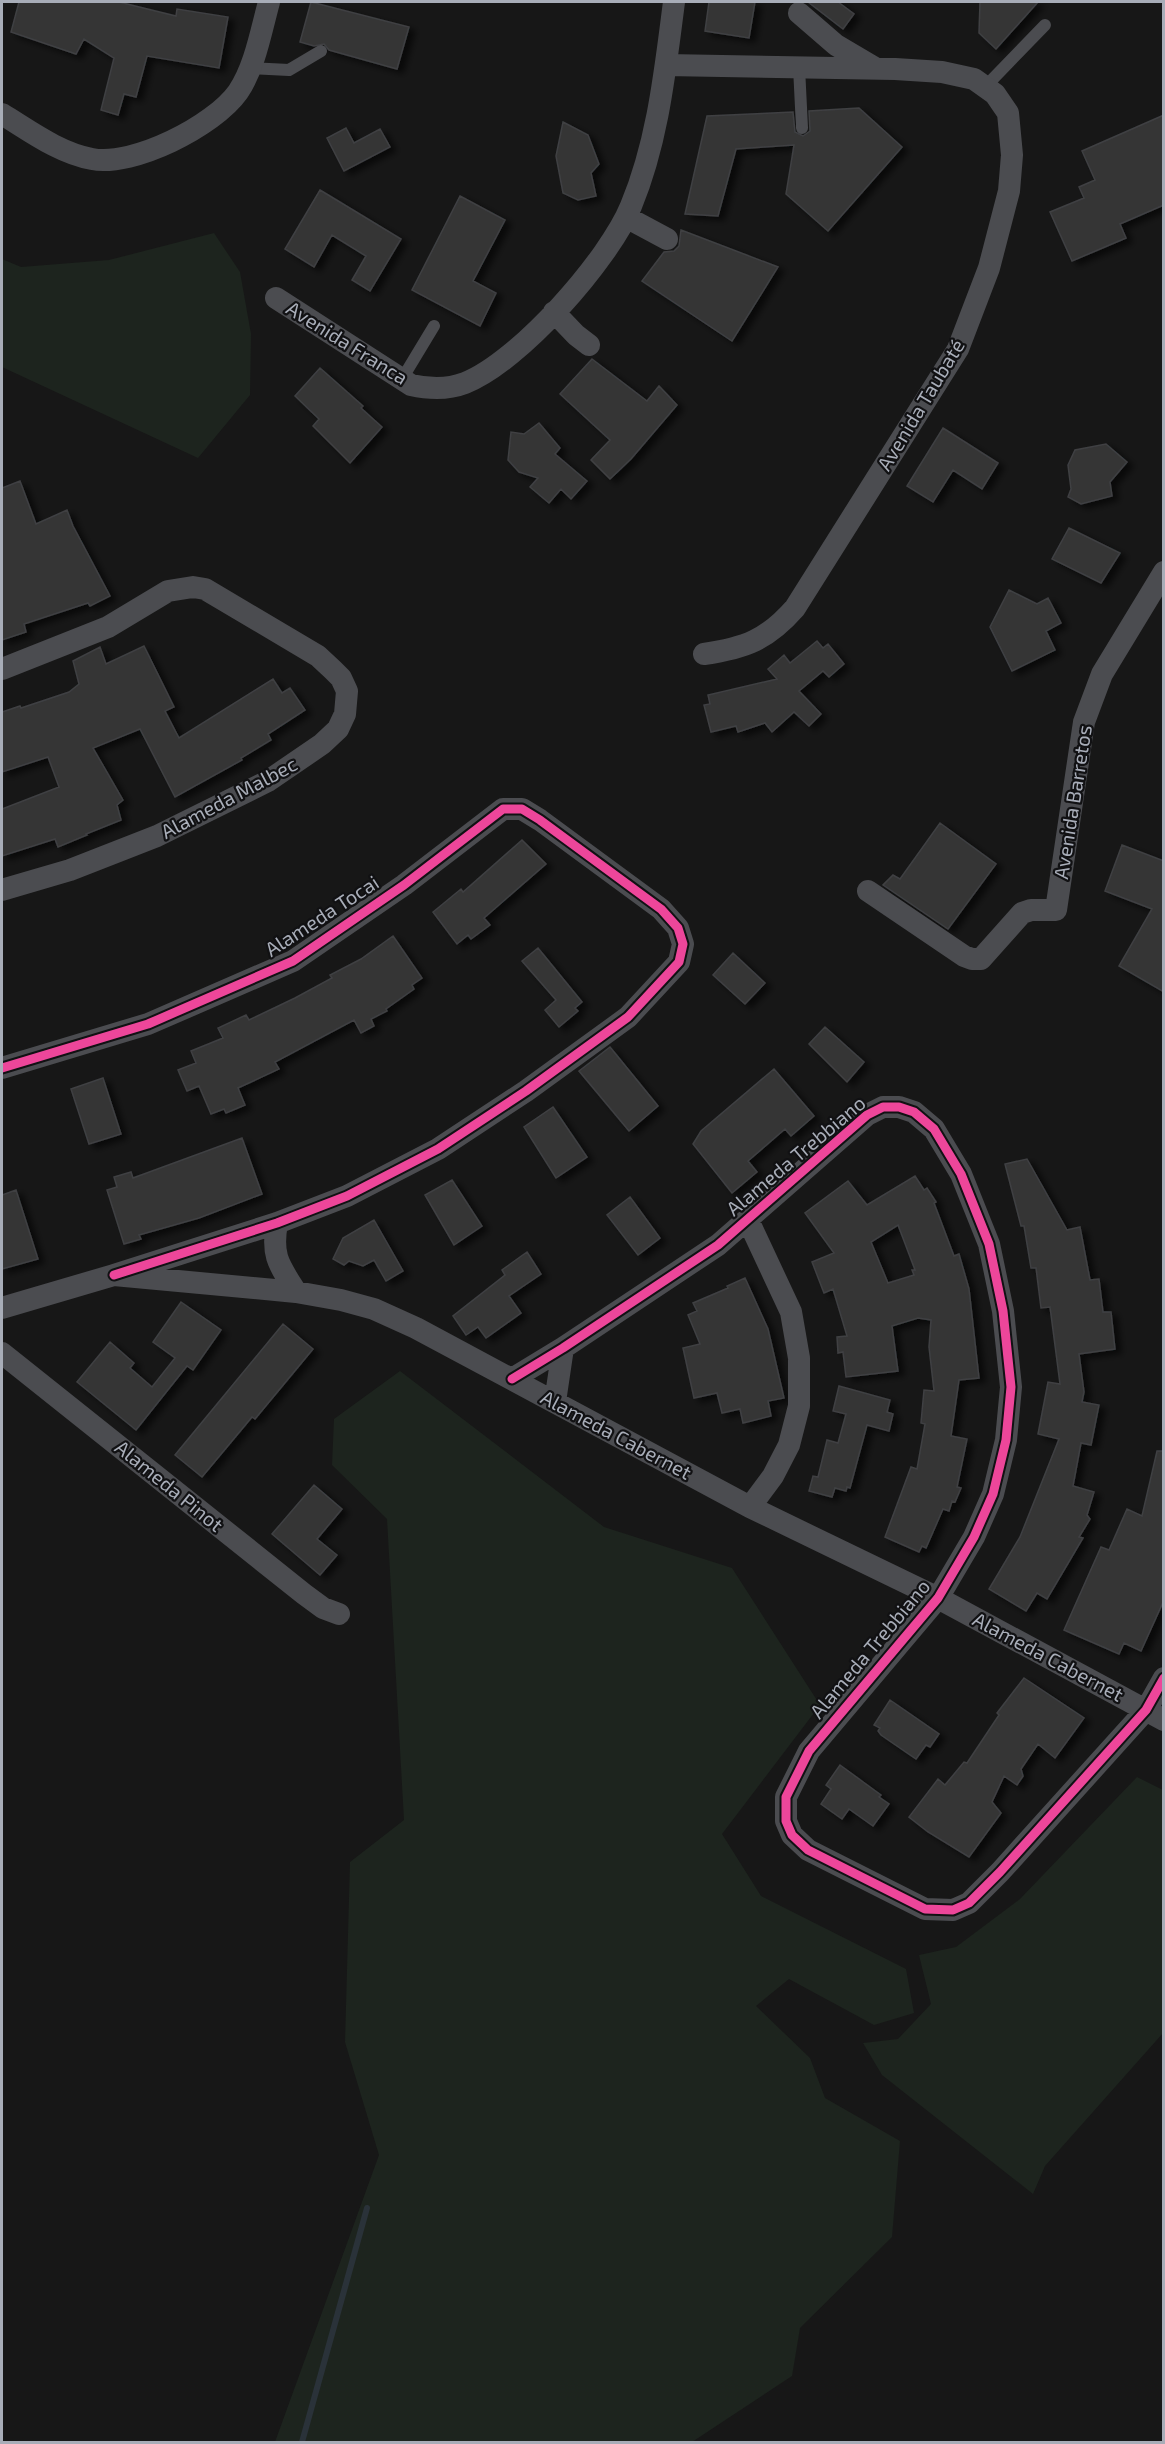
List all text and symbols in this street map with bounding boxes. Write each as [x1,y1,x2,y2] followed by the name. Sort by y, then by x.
[282,295,413,389] street label: Avenida Franca
[871,334,969,475] street label: Avenida Taubaté
[1048,723,1096,881] street label: Avenida Barretos
[156,751,301,843] street label: Alameda Malbec
[260,870,383,961] street label: Alameda Tocai
[721,1090,870,1220] street label: Alameda Trebbiano
[537,1384,696,1484] street label: Alameda Cabernet
[111,1434,229,1536] street label: Alameda Pinot
[804,1574,934,1723] street label: Alameda Trebbiano
[969,1606,1128,1706] street label: Alameda Cabernet

